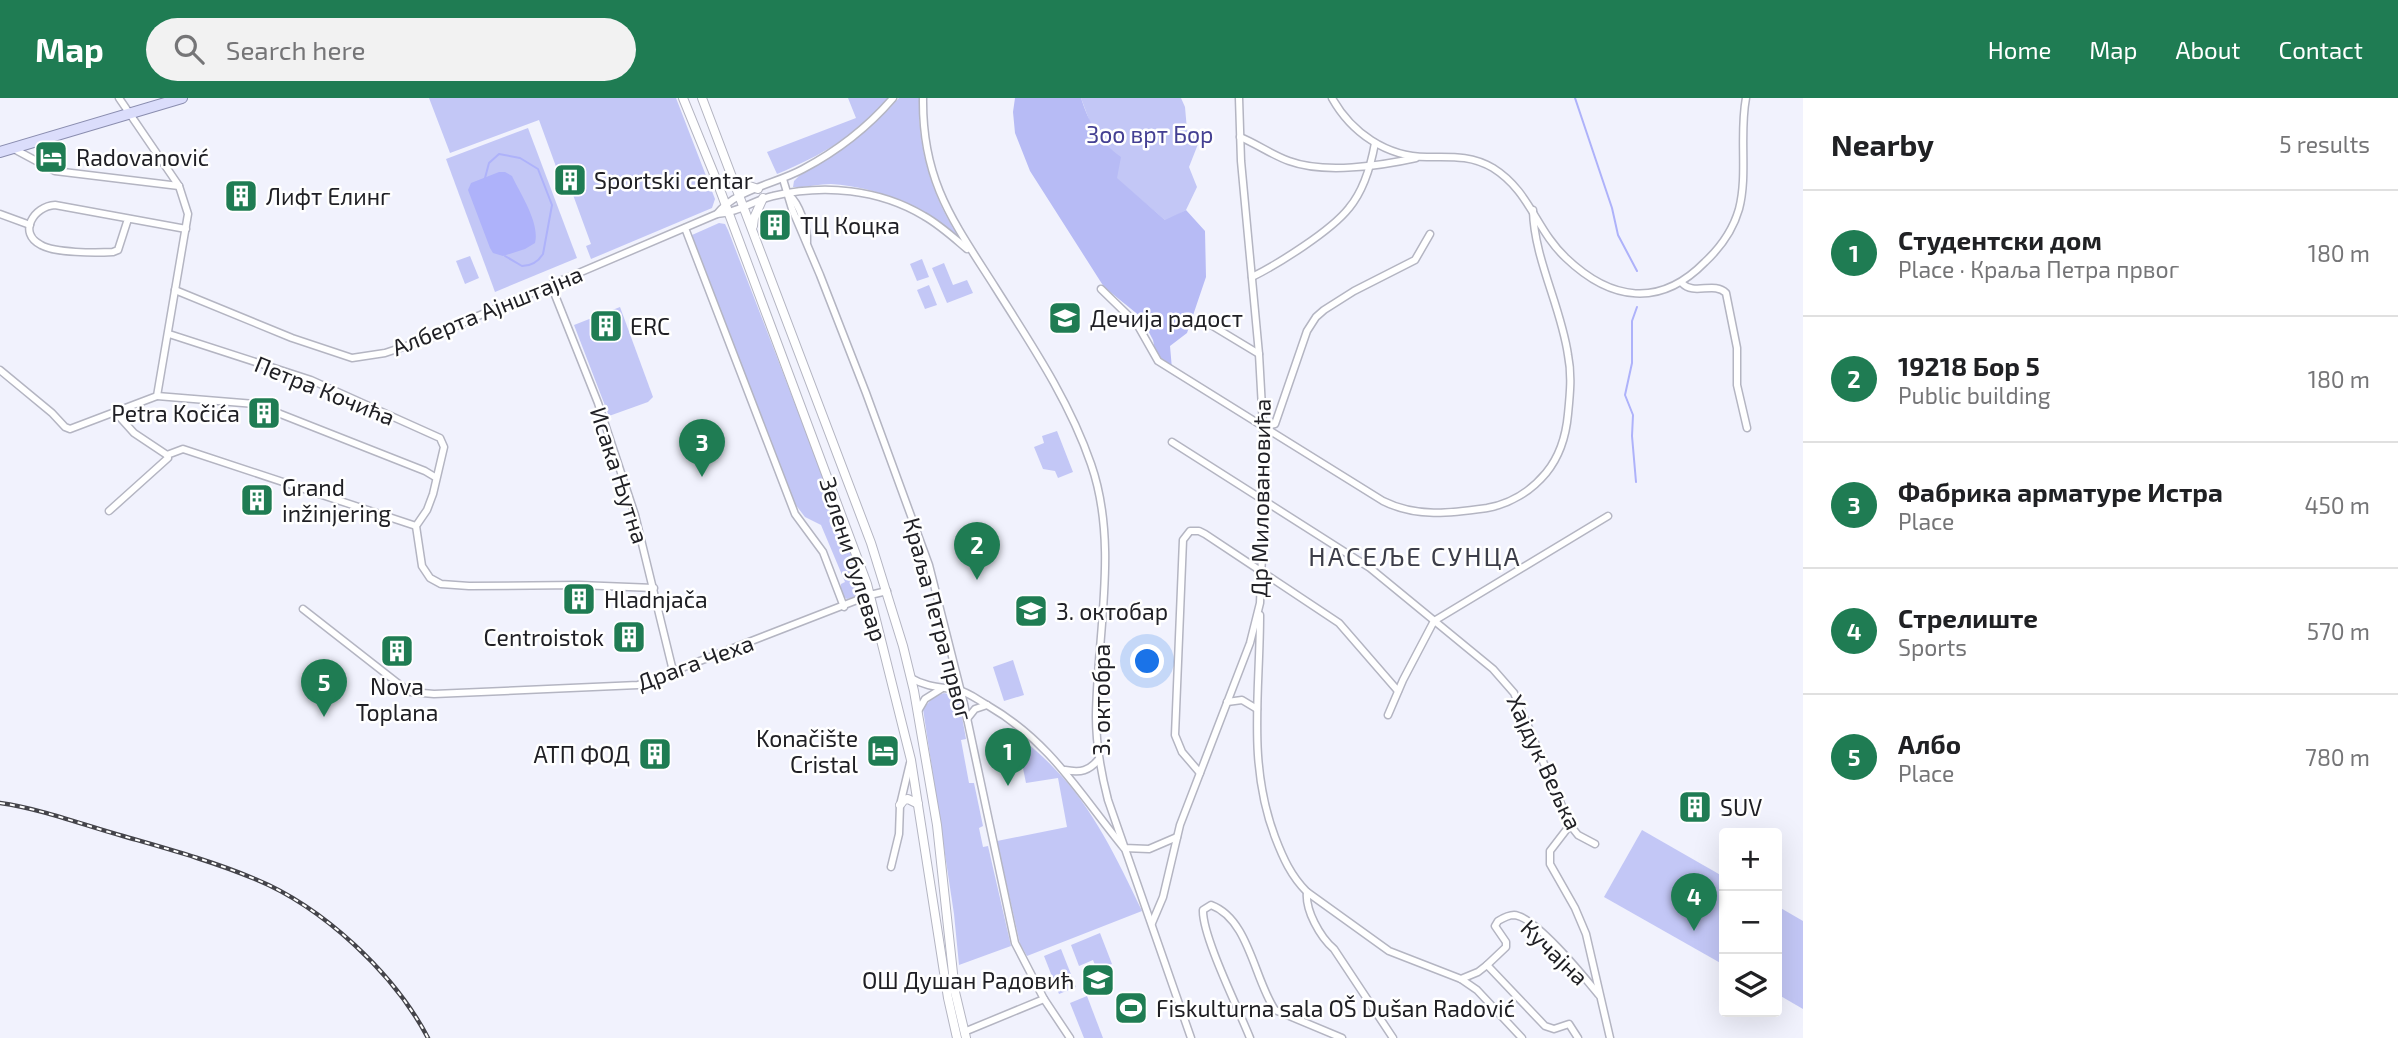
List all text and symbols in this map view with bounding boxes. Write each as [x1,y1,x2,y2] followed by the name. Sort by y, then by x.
[146,18,636,81] search box
[35,29,104,69] text: Map
[170,30,208,68] icon: search
[226,34,365,65] text: Search here
[1988,35,2051,64] text: Home
[2089,35,2137,64] text: Map
[2175,35,2241,64] text: About
[2279,35,2363,64] text: Contact
[1087,120,1213,148] park label: Зоо врт Бор
[1831,126,1934,162] text: Nearby
[2279,130,2370,158] text: 5 results
[32,138,70,176] hotel icon: Radovanović
[76,143,209,171] place label: Radovanović
[551,161,589,199] building icon: Sportski centar
[594,166,753,194] place label: Sportski centar
[222,177,260,215] building icon: Лифт Елинг
[266,182,391,210] place label: Лифт Елинг
[756,206,794,244] building icon: ТЦ Коцка
[800,211,900,239] place label: ТЦ Коцка
[1898,224,2102,255] text: Студентски дом
[1849,239,1859,267] text: 1
[2308,239,2370,267] text: 180 m
[1898,255,2179,283] text: Place · Краља Петра првог
[388,259,586,361] street label: Алберта Ајнштајна
[1046,299,1084,337] school or university icon: Дечија радост
[1090,304,1243,332] place label: Дечија радост
[587,307,625,345] building icon: ERC
[630,312,670,340] place label: ERC
[251,349,399,431] street label: Петра Кочића
[1898,350,2040,381] text: 19218 Бор 5
[1847,365,1861,393] text: 2
[2308,365,2370,393] text: 180 m
[1898,381,2051,409] text: Public building
[245,394,283,432] building icon: Petra Kočića
[1244,398,1276,598] street label: Др Миловановића
[111,399,240,427] place label: Petra Kočića
[584,403,655,547] street label: Исака Њутна
[679,419,725,477] pin: 3
[282,473,391,527] place label: Grand inžinjering
[813,473,894,645] street label: Зелени булевар
[1898,476,2223,507] text: Фабрика арматуре Истра
[238,481,276,519] building icon: Grand inžinjering
[1847,491,1861,519] text: 3
[2304,491,2370,519] text: 450 m
[1898,507,1954,535] text: Place
[898,514,980,724] street label: Краља Петра првог
[954,522,1000,580] pin: 2
[1308,540,1522,571] district label: НАСЕЉЕ СУНЦА
[560,580,598,618] building icon: Hladnjača
[604,585,708,613] place label: Hladnjača
[1012,592,1050,630] school or university icon: 3. октобар
[1056,597,1168,625] place label: 3. октобар
[1898,602,2038,633] text: Стрелиште
[1847,617,1861,645] text: 4
[2307,617,2370,645] text: 570 m
[610,618,648,656] building icon: Centroistok
[484,623,604,651] place label: Centroistok
[633,628,757,696] street label: Драга Чеха
[378,632,416,670] building icon: Nova Toplana
[1898,633,1967,661] text: Sports
[1087,644,1115,756] street label: 3. октобра
[1130,644,1164,678] your location
[301,659,347,717] pin: 5
[356,672,438,726] place label: Nova Toplana
[1501,690,1588,834] street label: Хајдук Вељка
[756,724,858,778] place label: Konačište Cristal
[985,728,1031,786] pin: 1
[1898,728,1961,759] text: Албо
[864,732,902,770] hotel icon: Konačište Cristal
[636,735,674,773] building icon: АТП ФОД
[533,740,630,768] place label: АТП ФОД
[1848,743,1860,771] text: 5
[2305,743,2370,771] text: 780 m
[1898,759,1954,787] text: Place
[1676,788,1714,826] building icon: SUV
[1720,793,1762,821] place label: SUV
[1719,828,1782,1017] map controls
[1719,828,1782,891] button: +
[1671,873,1717,931] pin: 4
[1719,891,1782,954] button: −
[1515,913,1594,991] street label: Кучајна
[1719,954,1782,1017] button: layers
[1079,961,1117,999] school or university icon: ОШ Душан Радовић
[862,966,1074,995] place label: ОШ Душан Радовић
[1112,989,1150,1027] sports icon: Fiskulturna sala OŠ Dušan Radović
[1156,994,1515,1022] place label: Fiskulturna sala OŠ Dušan Radović

